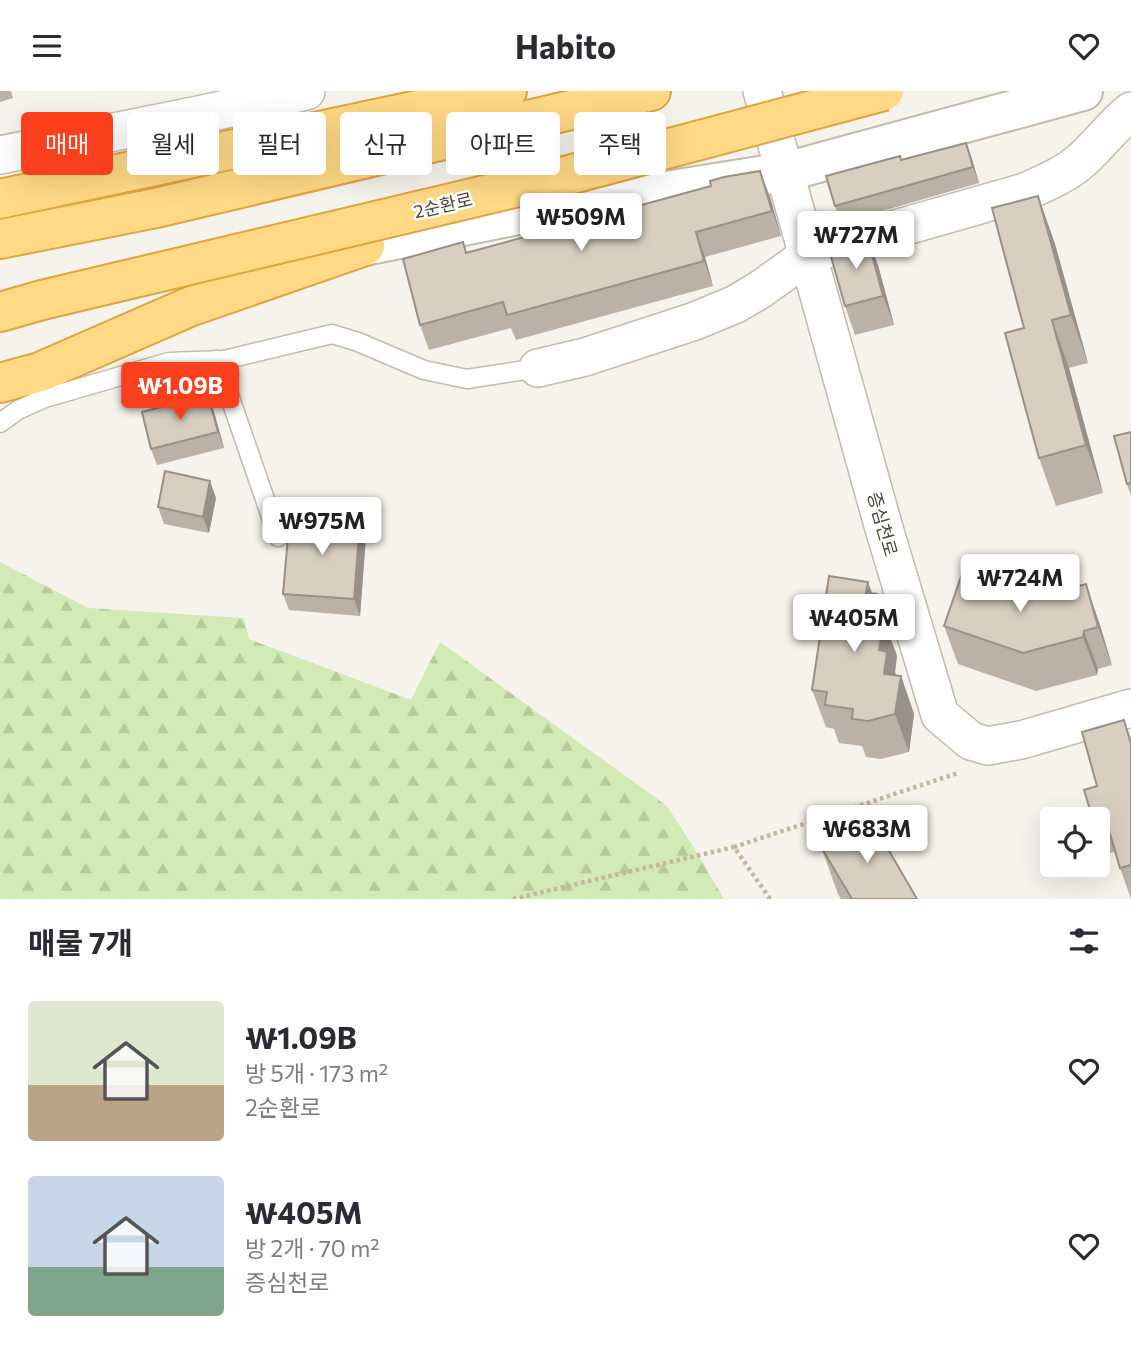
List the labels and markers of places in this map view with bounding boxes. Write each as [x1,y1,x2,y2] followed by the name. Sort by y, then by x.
[532,193,630,253] pin: ₩509M
[807,211,905,271] pin: ₩727M
[123,363,237,422] pin: ₩1.09B
[273,497,371,557] pin: ₩975M
[971,554,1069,614] pin: ₩724M
[805,595,903,654] pin: ₩405M
[818,805,916,865] pin: ₩683M

